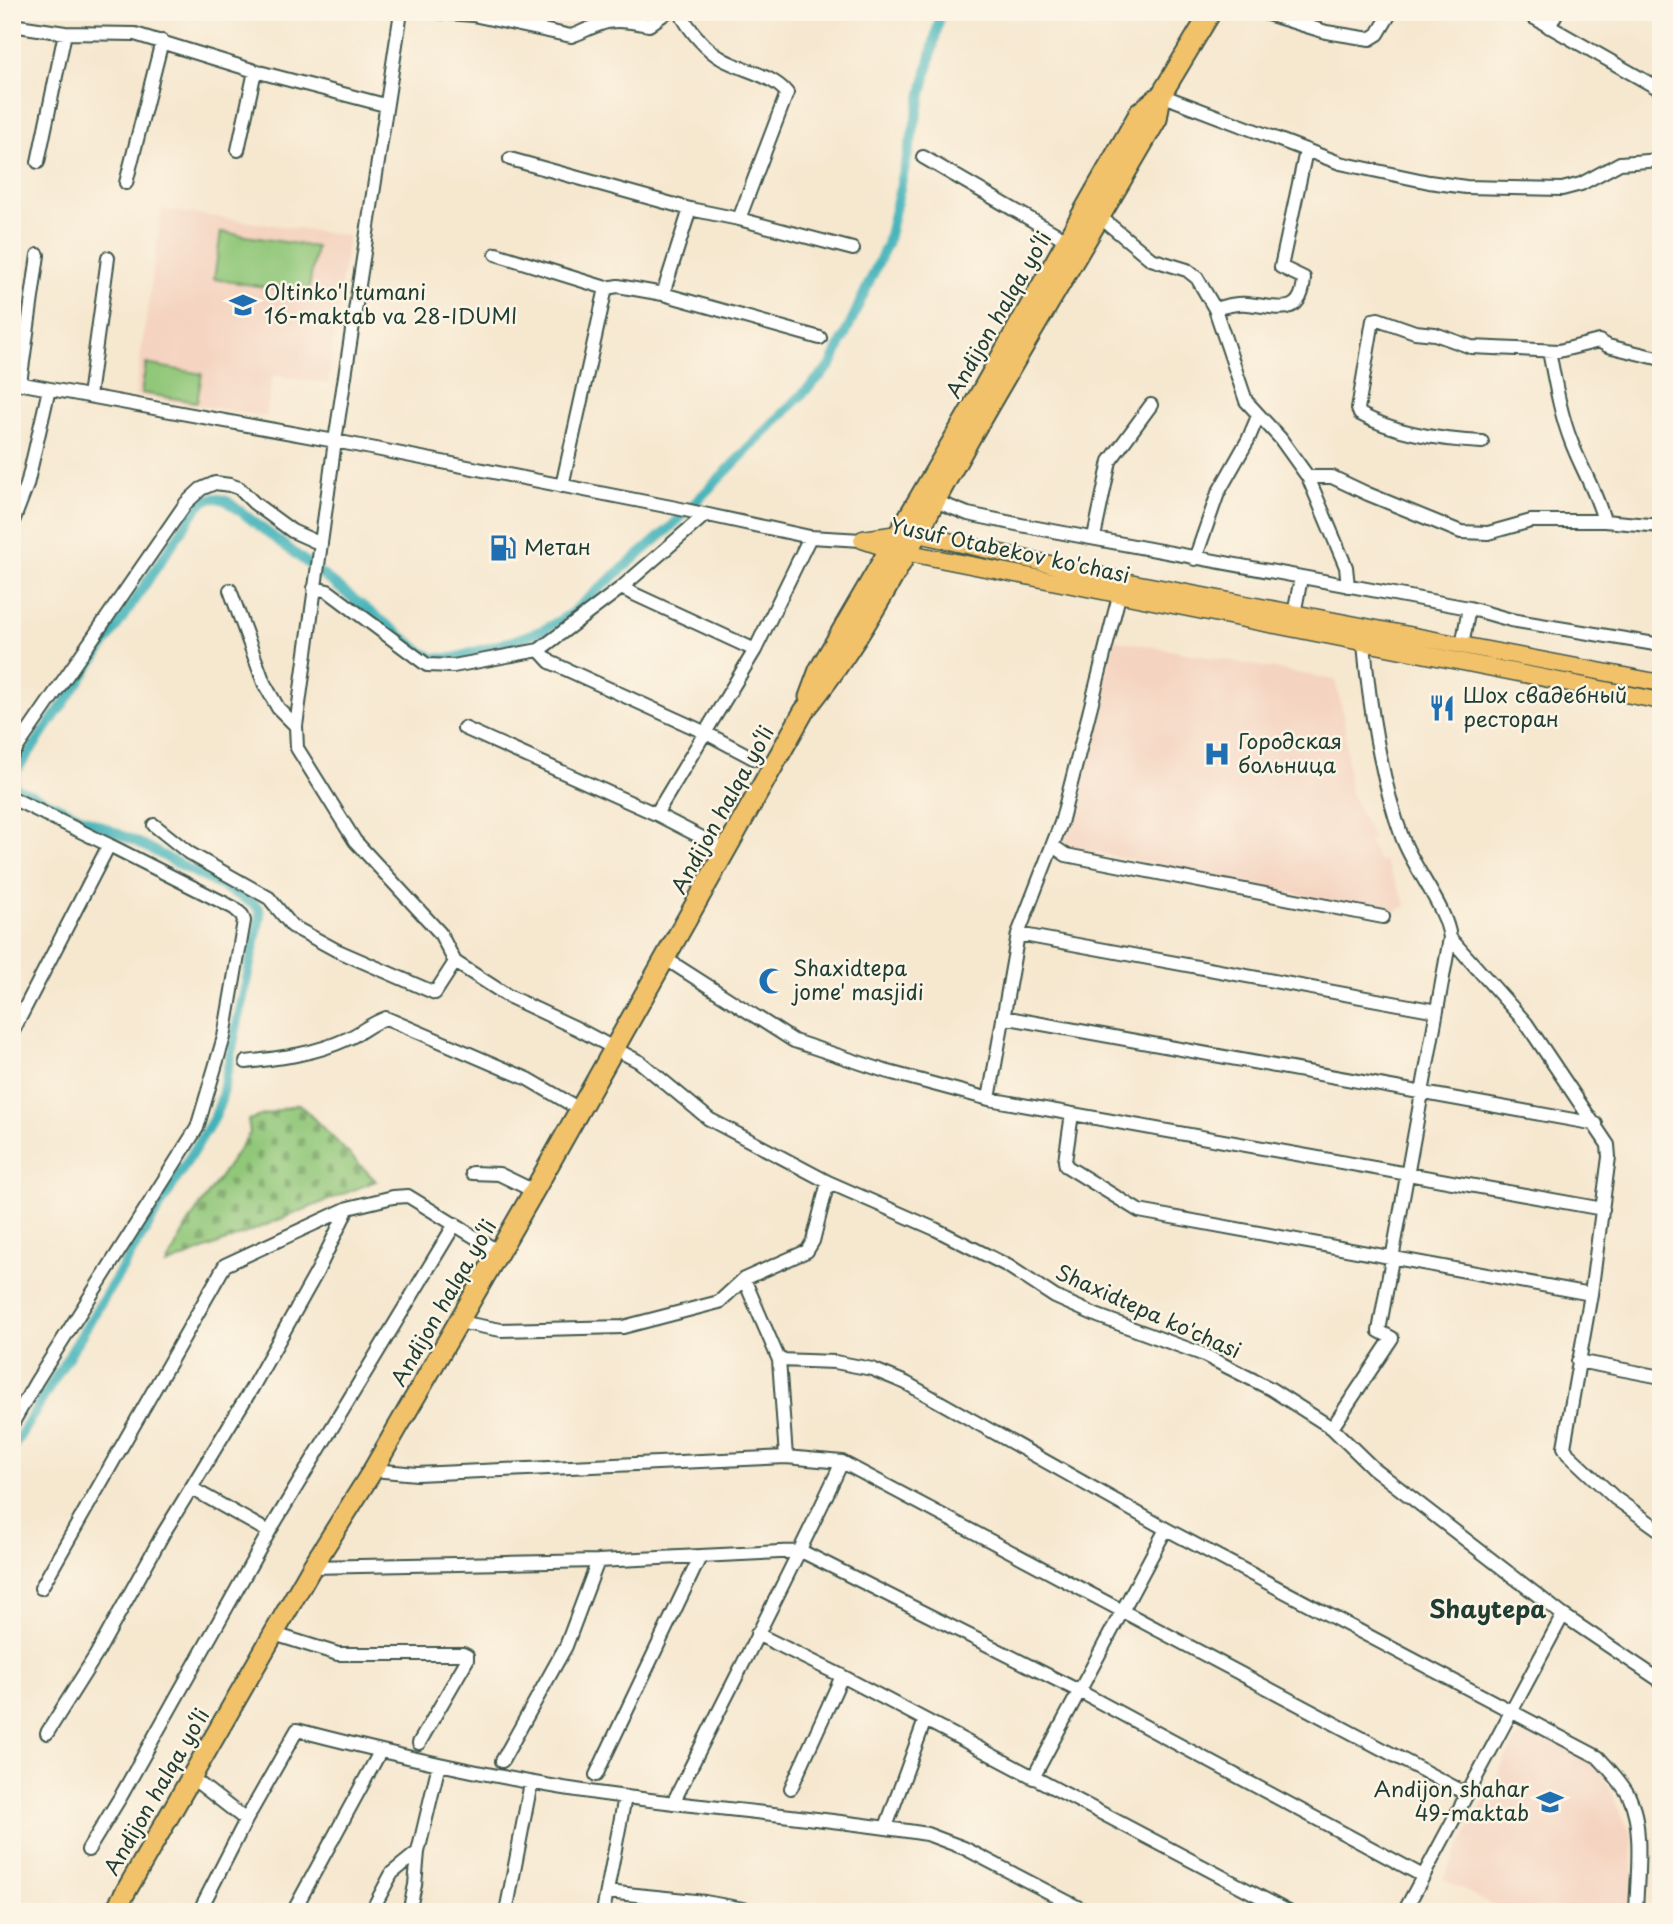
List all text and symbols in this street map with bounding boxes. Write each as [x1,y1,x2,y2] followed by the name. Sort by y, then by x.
[936,225,1058,403] street label: Andijon halqa yo‘li
[264,275,518,331] place label: Oltinko'l tumani 16-maktab va 28-IDUMI
[228,290,258,320] school or university icon: Oltinko'l tumani 16-maktab va 28-IDUMI
[888,508,1133,590] street label: Yusuf Otabekov ko'chasi
[524,530,591,562] place label: Метан
[488,533,518,563] fuel station icon: Метан
[1463,678,1627,734] place label: Шох свадебный ресторан
[1427,693,1457,723] restaurant icon: Шох свадебный ресторан
[662,719,781,899] street label: Andijon halqa yo‘li
[1238,724,1342,780] place label: Городская больница
[1202,739,1232,769] hospital icon: Городская больница
[791,951,924,1007] place label: Shaxidtepa jome' masjidi
[757,966,787,996] mosque icon: Shaxidtepa jome' masjidi
[381,1213,503,1391] street label: Andijon halqa yo‘li
[1051,1255,1247,1365] street label: Shaxidtepa ko'chasi
[1429,1590,1547,1626] district label: Shaytepa
[94,1702,216,1880] street label: Andijon halqa yo‘li
[1374,1772,1530,1828] place label: Andijon shahar 49-maktab
[1535,1787,1565,1817] school or university icon: Andijon shahar 49-maktab

